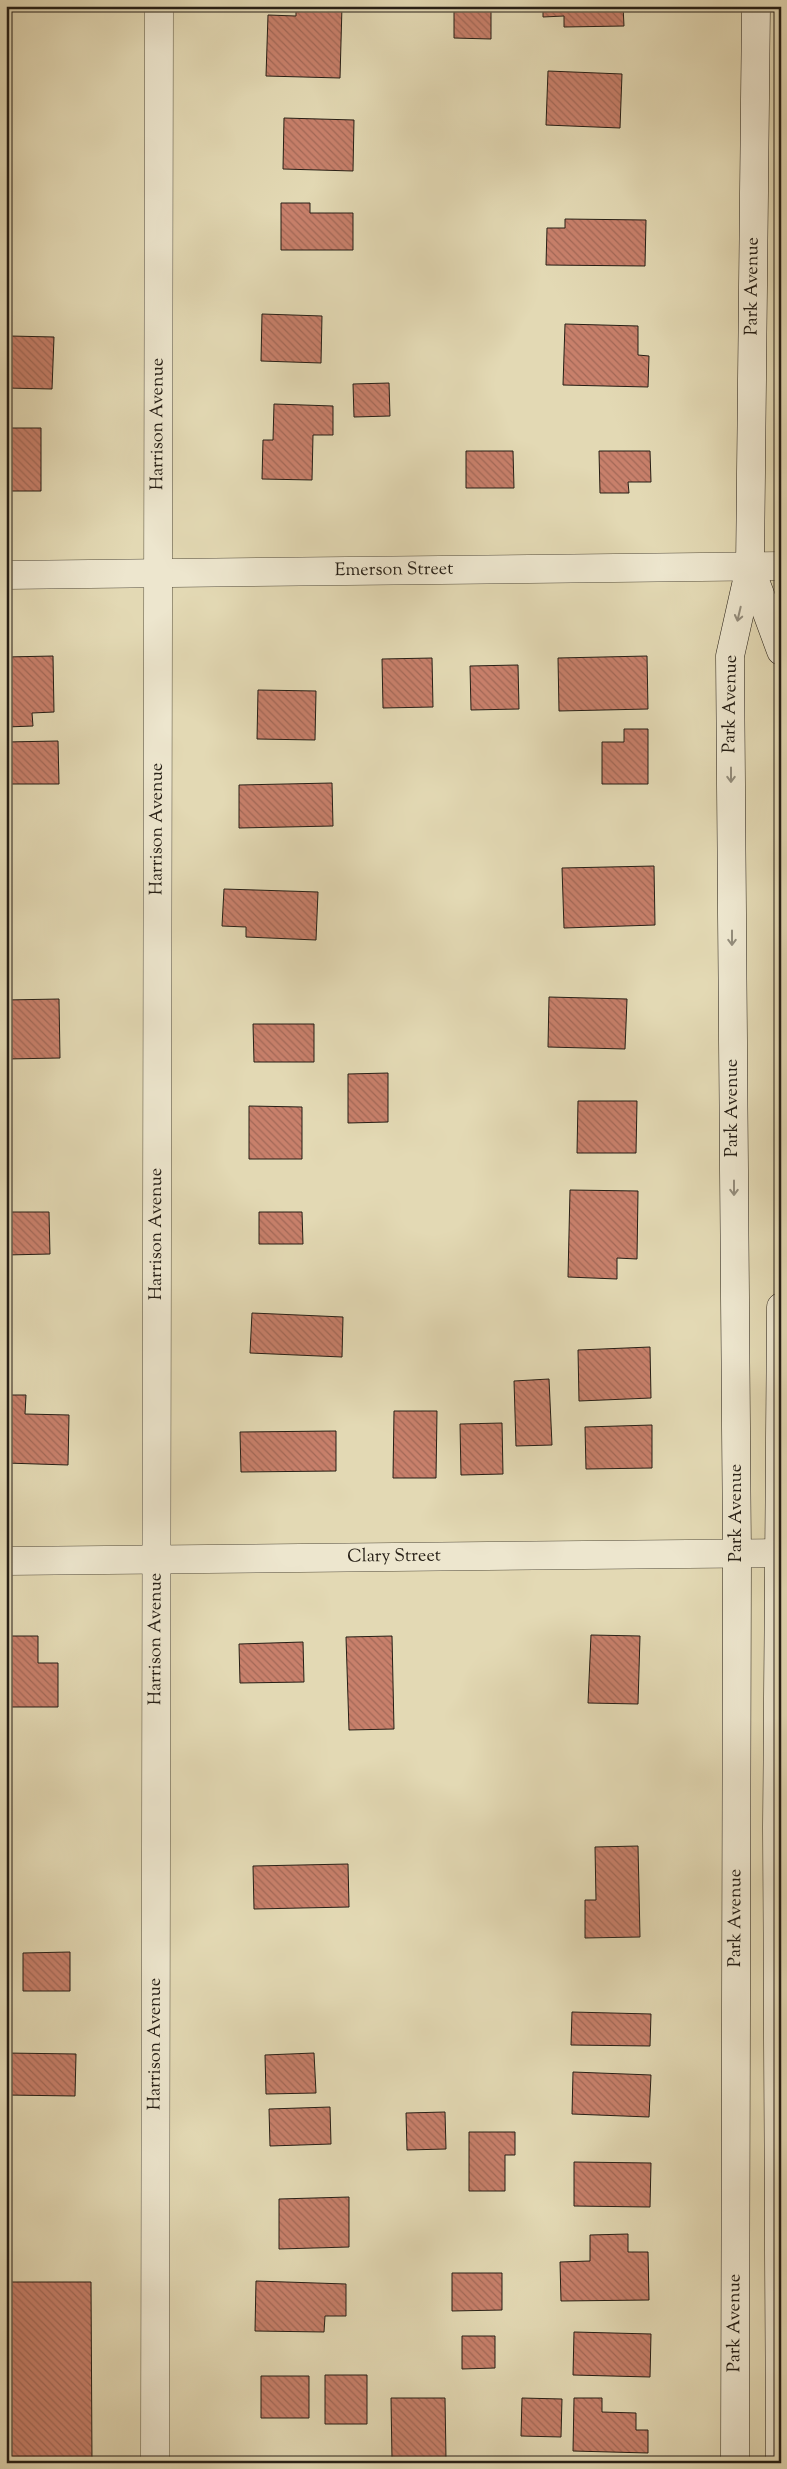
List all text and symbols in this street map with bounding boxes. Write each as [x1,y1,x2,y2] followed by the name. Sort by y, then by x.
[739,237,767,336] street label: Park Avenue
[145,358,171,490] street label: Harrison Avenue
[334,557,453,584] street label: Emerson Street
[734,606,743,622] one-way arrow
[717,655,745,753] street label: Park Avenue
[145,763,171,895] street label: Harrison Avenue
[726,767,736,783] one-way arrow
[727,930,737,946] one-way arrow
[720,1059,746,1157] street label: Park Avenue
[144,1168,170,1300] street label: Harrison Avenue
[729,1180,739,1196] one-way arrow
[724,1464,750,1562] street label: Park Avenue
[347,1544,441,1570] street label: Clary Street
[143,1573,169,1705] street label: Harrison Avenue
[723,1869,749,1967] street label: Park Avenue
[143,1978,169,2110] street label: Harrison Avenue
[722,2274,748,2372] street label: Park Avenue

